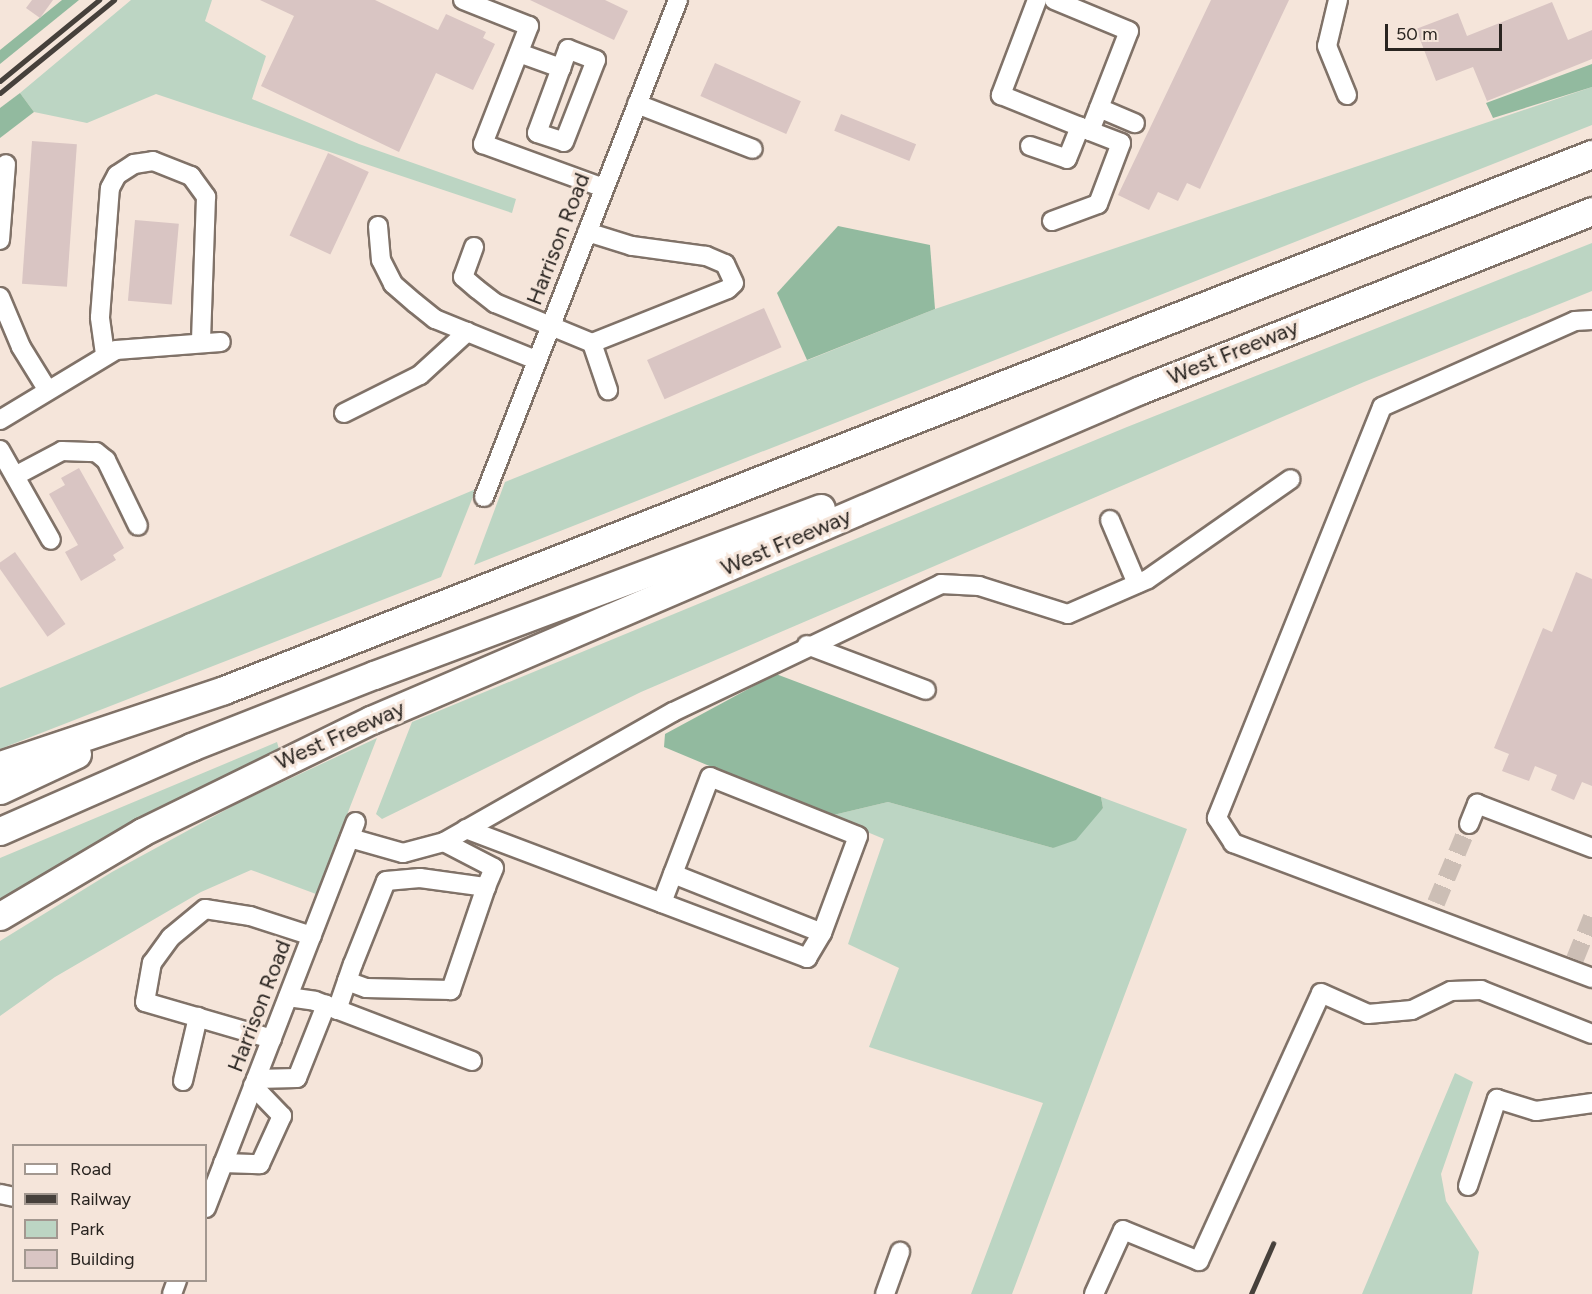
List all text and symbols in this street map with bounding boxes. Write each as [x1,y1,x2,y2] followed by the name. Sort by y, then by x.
[1388,12,1505,50] scale bar
[1396,23,1438,45] text: 50 m
[521,169,595,309] street label: Harrison Road
[1164,314,1302,390] street label: West Freeway
[717,503,855,581] street label: West Freeway
[271,695,409,775] street label: West Freeway
[222,936,296,1076] street label: Harrison Road
[12,1144,207,1282] legend
[70,1158,111,1180] text: Road
[70,1188,131,1210] text: Railway
[70,1218,104,1240] text: Park
[70,1248,135,1270] text: Building

